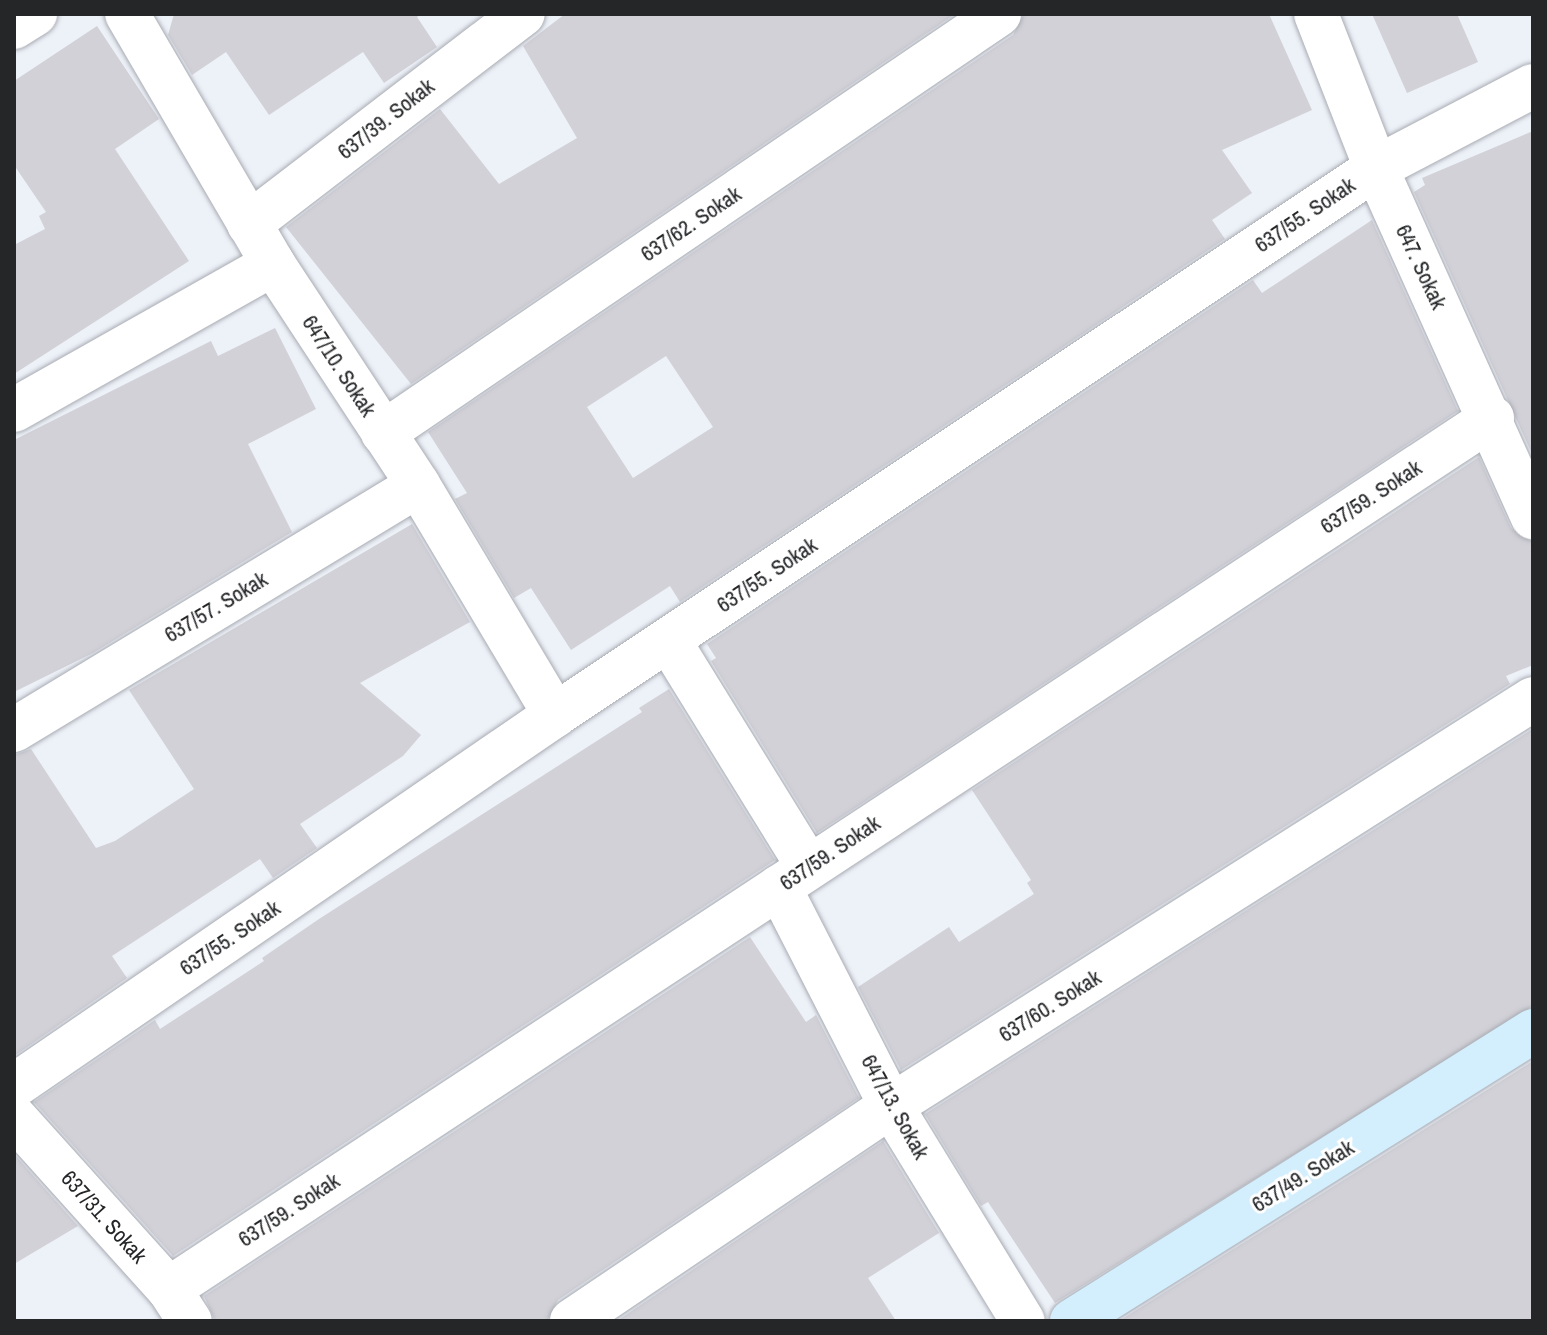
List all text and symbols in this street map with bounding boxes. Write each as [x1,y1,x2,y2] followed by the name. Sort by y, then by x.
[332,73,440,165] street label: 637/39. Sokak
[1250,172,1360,258] street label: 637/55. Sokak
[636,181,746,267] street label: 637/62. Sokak
[1390,221,1452,313] street label: 647. Sokak
[297,310,381,422] street label: 647/10. Sokak
[1315,455,1427,539] street label: 637/59. Sokak
[712,532,822,618] street label: 637/55. Sokak
[160,566,272,648] street label: 637/57. Sokak
[775,810,885,896] street label: 637/59. Sokak
[175,895,285,981] street label: 637/55. Sokak
[994,964,1106,1048] street label: 637/60. Sokak
[855,1050,935,1164] street label: 647/13. Sokak
[1247,1134,1359,1218] street label: 637/49. Sokak
[56,1165,152,1269] street label: 637/31. Sokak
[233,1168,345,1252] street label: 637/59. Sokak

